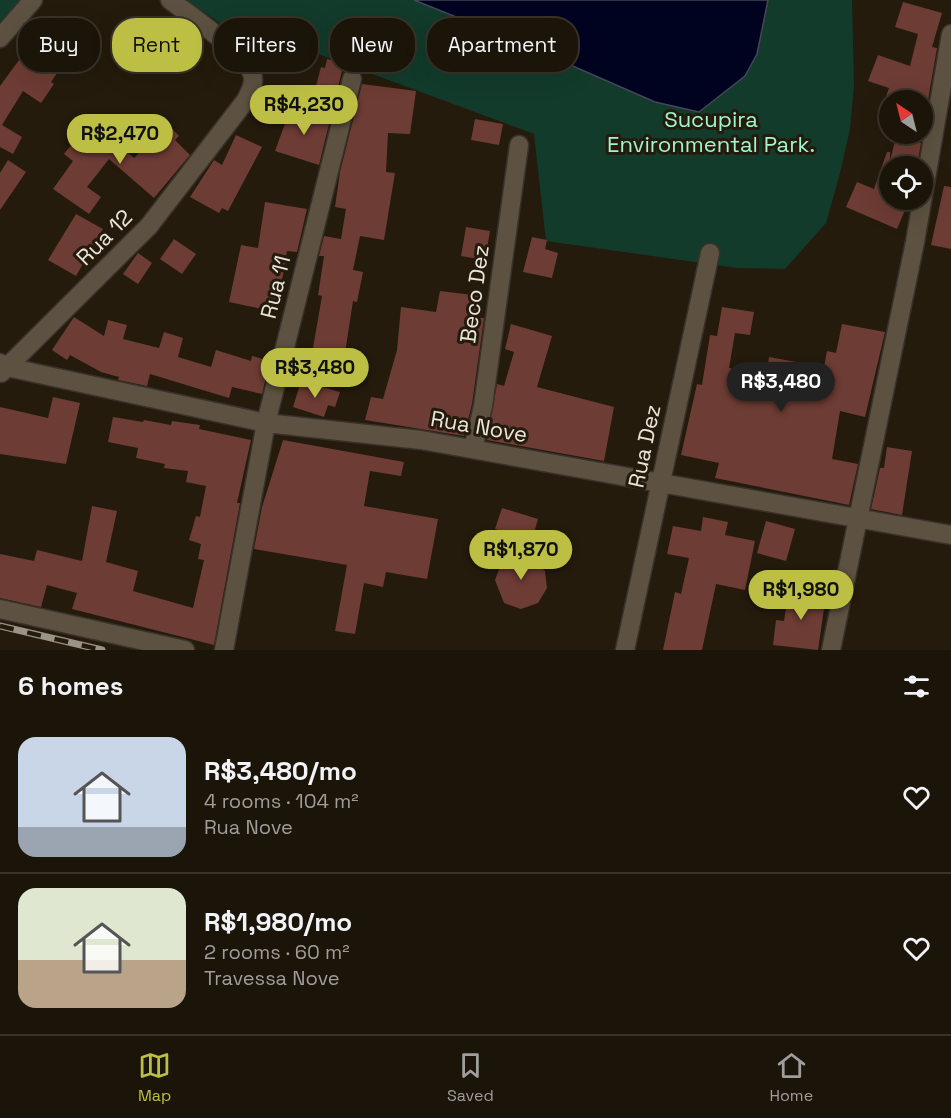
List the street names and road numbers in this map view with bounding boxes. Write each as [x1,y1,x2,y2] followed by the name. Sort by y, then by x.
[70,203,138,271] street label: Rua 12
[453,243,495,345] street label: Beco Dez
[254,253,296,321] street label: Rua 11
[622,402,666,490] street label: Rua Dez
[428,404,530,448] street label: Rua Nove

